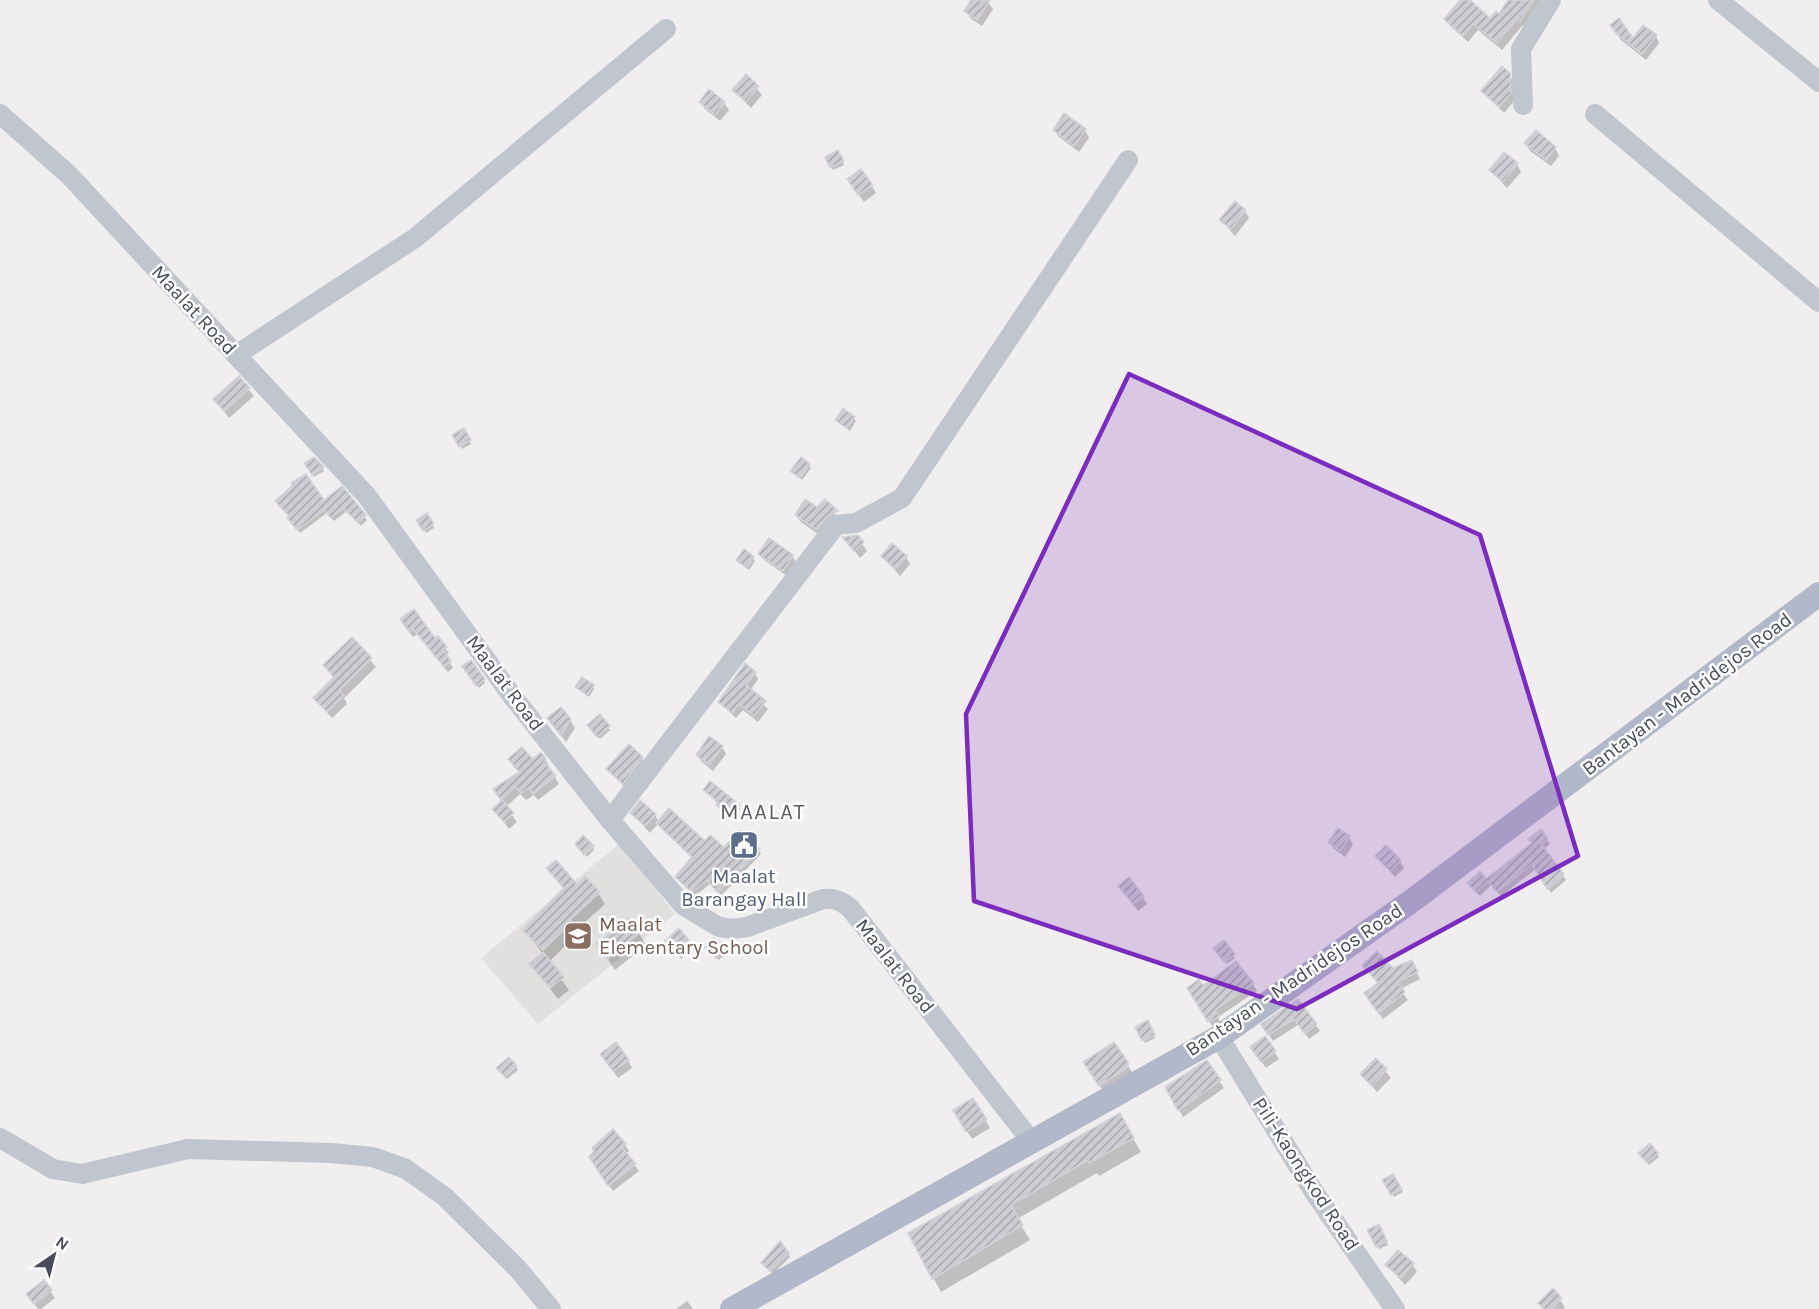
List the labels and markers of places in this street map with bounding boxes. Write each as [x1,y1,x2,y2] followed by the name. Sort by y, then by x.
[728,829,760,861] public building icon: Maalat Barangay Hall
[681,865,807,911] place label: Maalat Barangay Hall
[599,913,769,959] place label: Maalat Elementary School
[562,920,594,952] school or university icon: Maalat Elementary School

